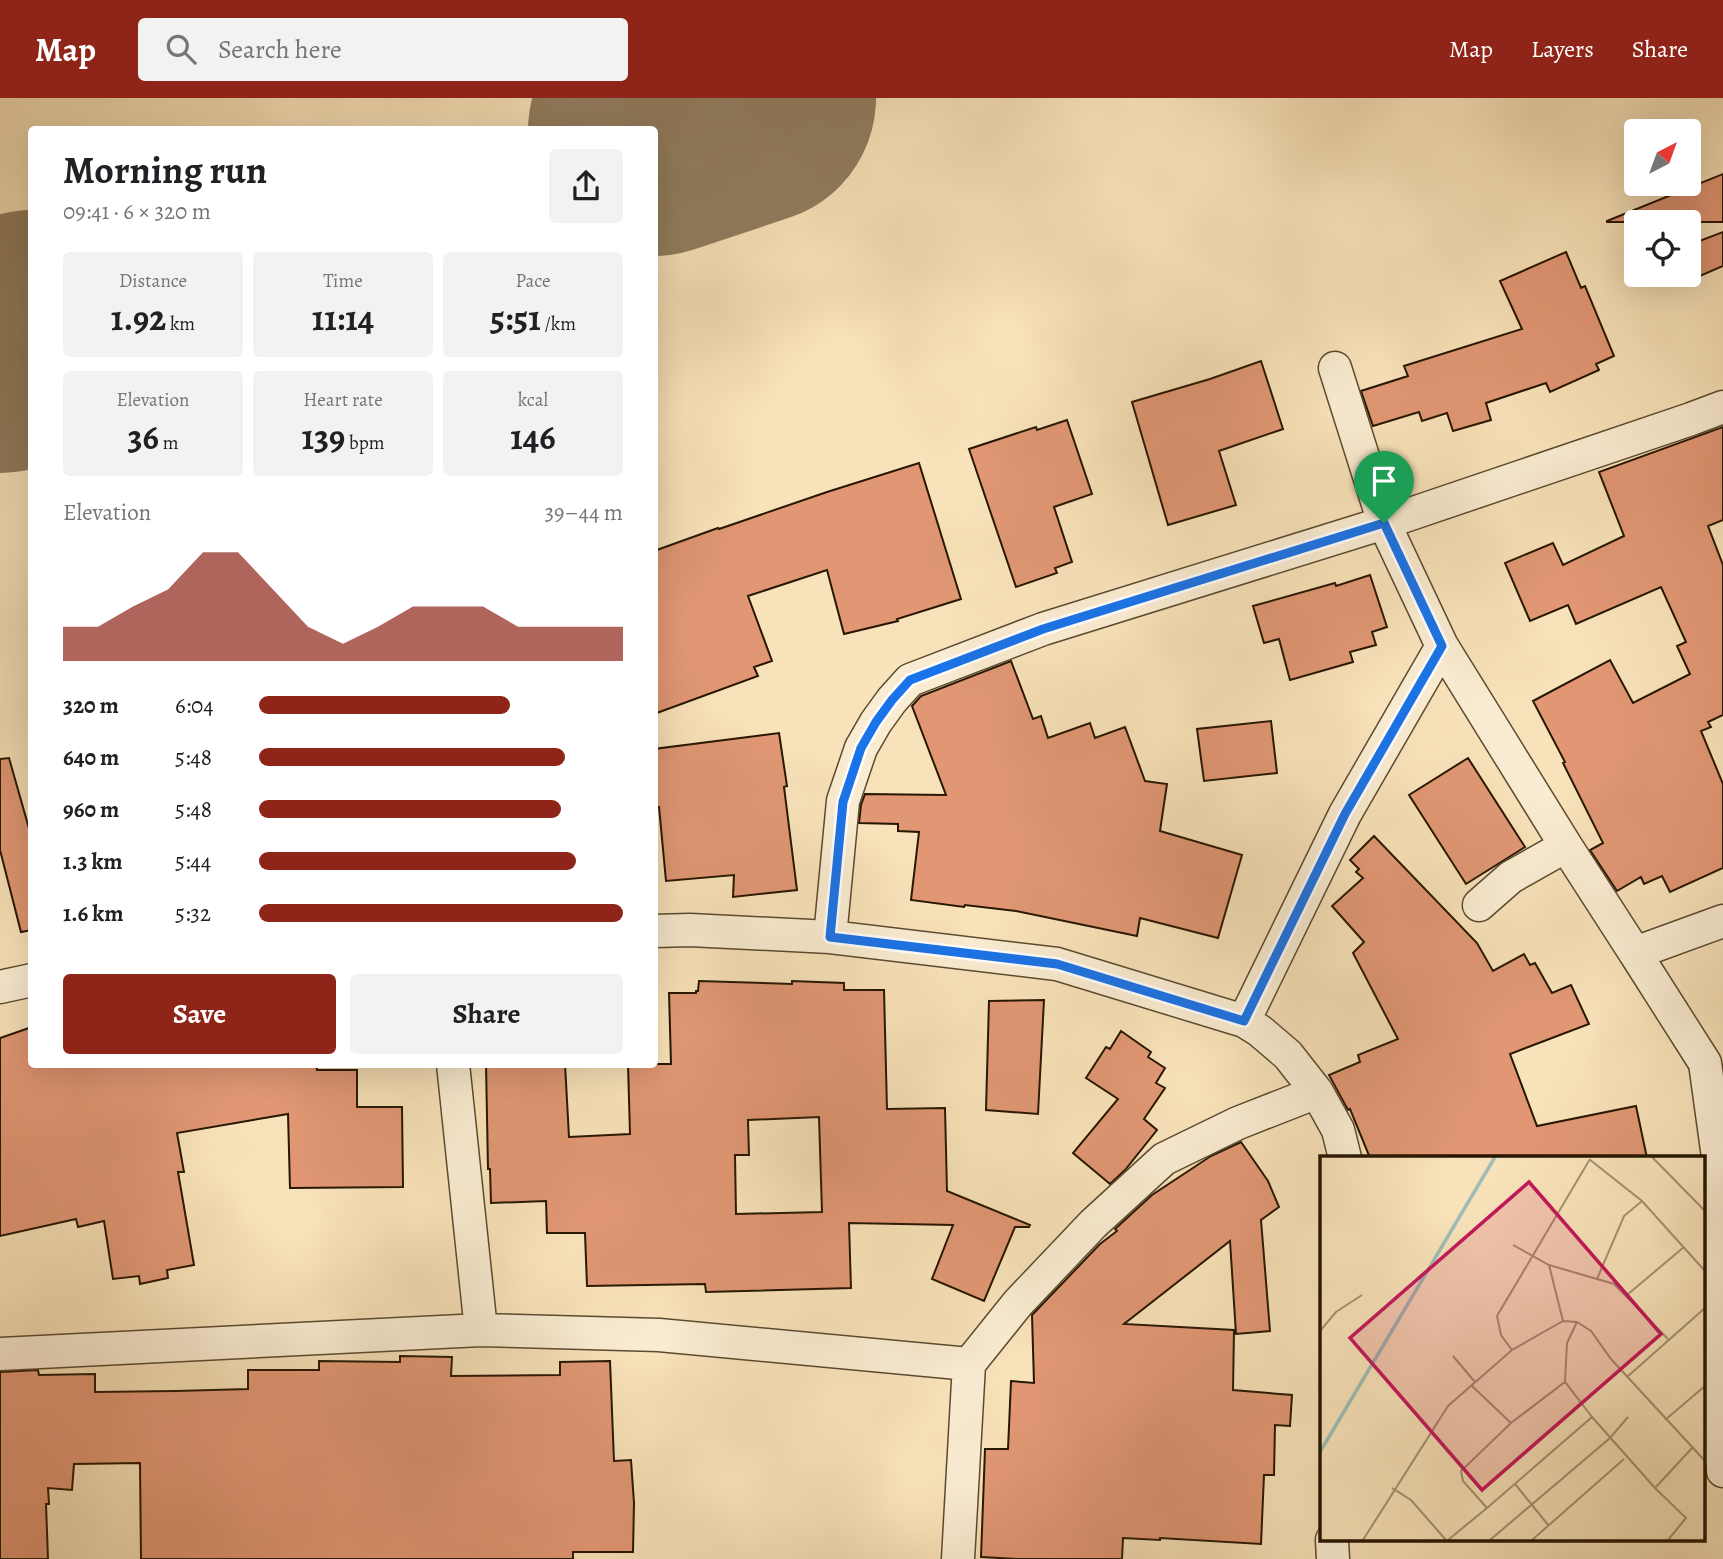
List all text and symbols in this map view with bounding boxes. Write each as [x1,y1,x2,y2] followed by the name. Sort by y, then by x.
[138,18,628,81] search box
[35,27,96,72] text: Map
[162,30,200,68] icon: search
[218,32,342,67] text: Search here
[1449,33,1493,65] text: Map
[1531,33,1594,65] text: Layers
[1632,33,1688,65] text: Share
[1624,119,1701,196] north arrow
[1624,119,1701,287] map controls
[63,144,267,196] text: Morning run
[549,149,623,223] button: share
[63,196,211,227] text: 09:41 · 6 × 320 m
[1624,210,1701,287] button: locate
[119,268,187,294] text: Distance
[323,268,363,294] text: Time
[515,268,551,294] text: Pace
[111,294,166,342] text: 1.92
[312,294,374,342] text: 11:14
[490,294,541,342] text: 5:51
[166,311,195,337] text: km
[541,311,576,337] text: /km
[117,387,189,413] text: Elevation
[303,387,383,413] text: Heart rate
[518,387,548,413] text: kcal
[128,413,159,461] text: 36
[301,413,345,461] text: 139
[510,413,556,461] text: 146
[159,430,178,456] text: m
[345,430,385,456] text: bpm
[1354,451,1414,523] pin
[1365,462,1403,500] icon: arrive
[63,497,151,528] text: Elevation
[544,497,623,528] text: 39–44 m
[63,690,119,721] text: 320 m
[175,690,214,721] text: 6:04
[63,742,119,773] text: 640 m
[175,742,212,773] text: 5:48
[63,794,119,825] text: 960 m
[175,794,212,825] text: 5:48
[63,846,123,877] text: 1.3 km
[175,846,211,877] text: 5:44
[63,898,123,929] text: 1.6 km
[175,898,211,929] text: 5:32
[63,974,336,1054] button: Save
[350,974,623,1054] button: Share
[1320,1156,1706,1542] inset map

